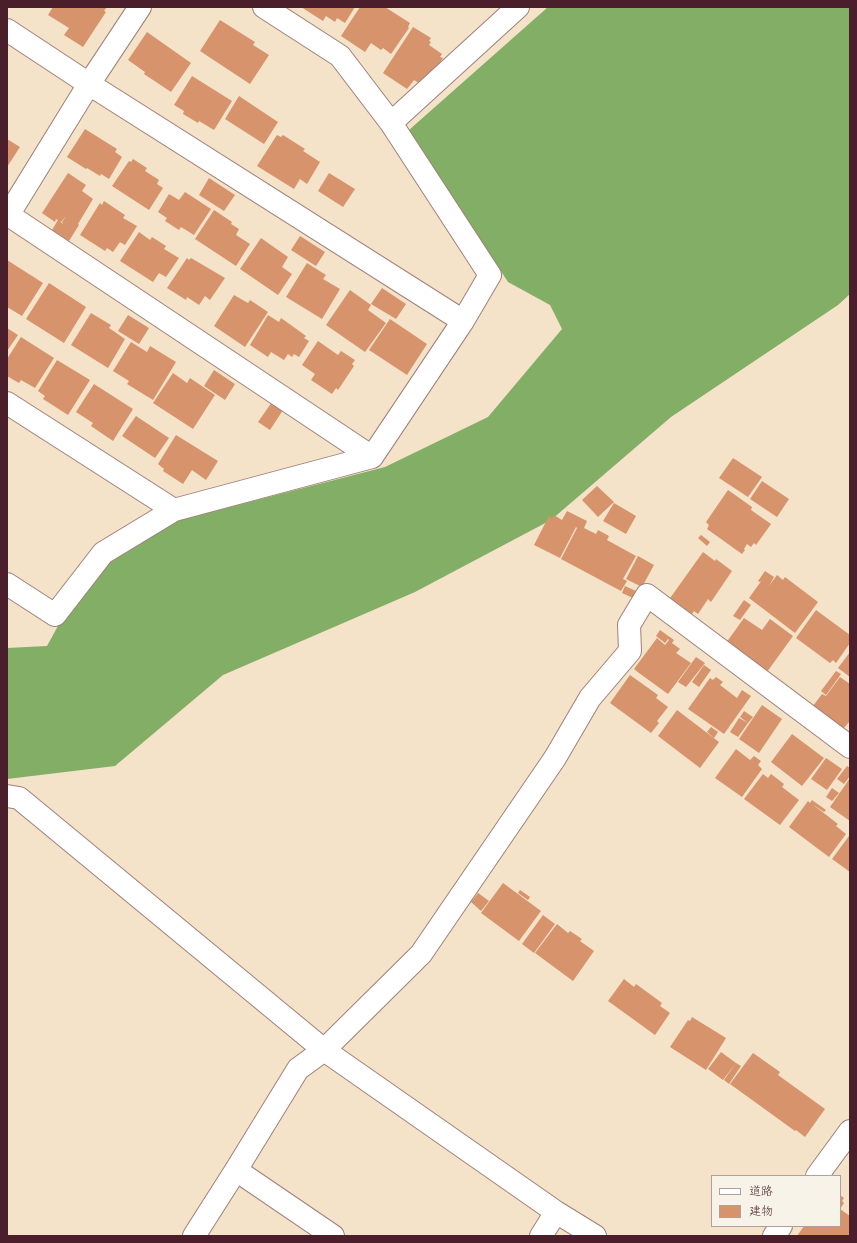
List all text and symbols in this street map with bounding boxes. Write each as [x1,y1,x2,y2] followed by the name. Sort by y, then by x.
[711,1175,841,1227] legend
[749,1182,773,1201] text: 道路
[749,1202,773,1221] text: 建物

